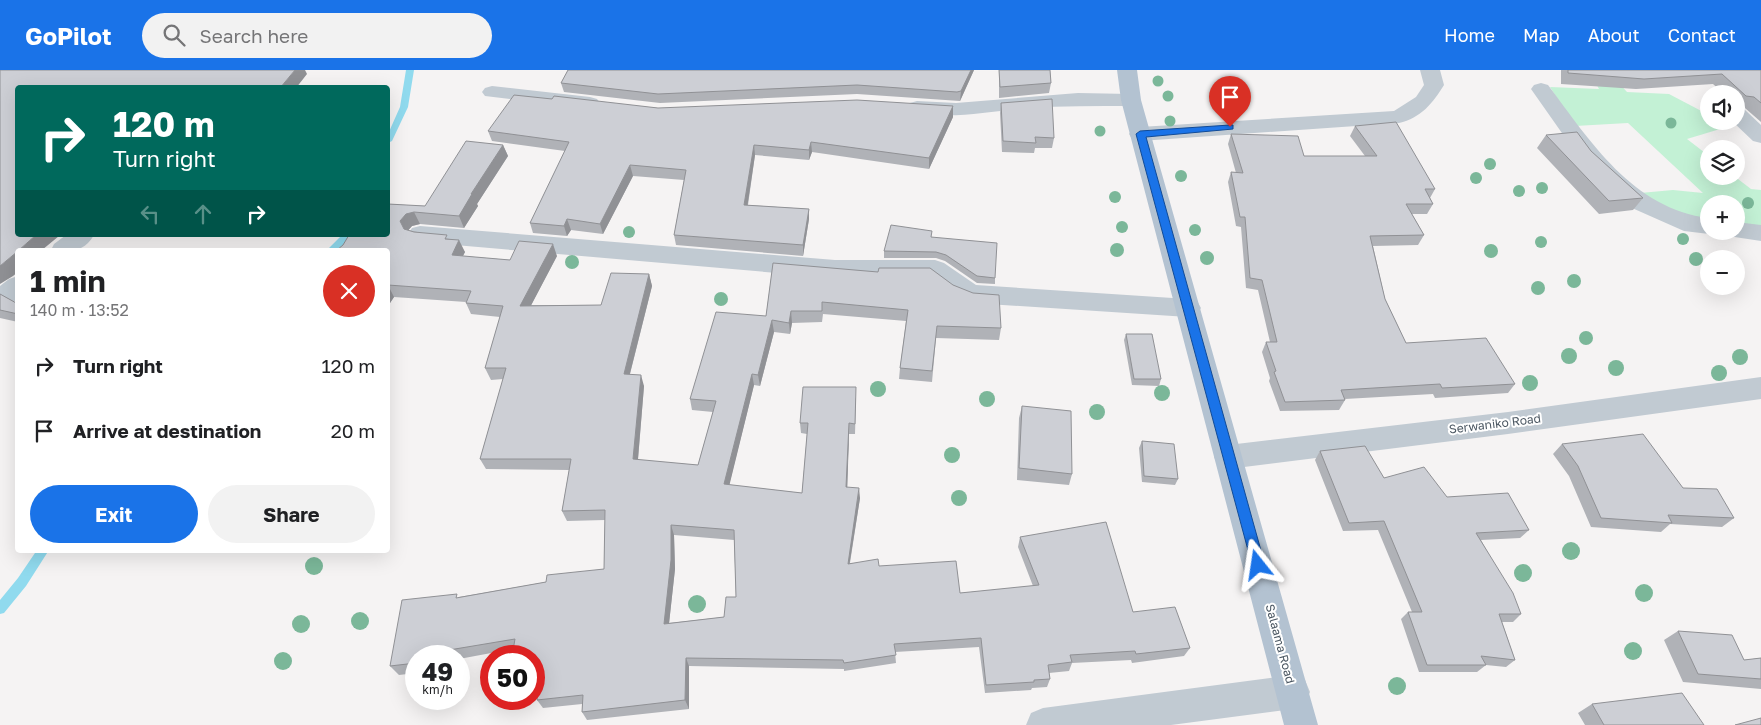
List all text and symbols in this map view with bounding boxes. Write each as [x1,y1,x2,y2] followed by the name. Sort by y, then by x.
[142,13,492,58] search box
[25,21,112,50] text: GoPilot
[160,21,188,49] icon: search
[200,24,308,47] text: Search here
[1444,24,1495,46] text: Home
[1523,24,1560,46] text: Map
[1588,24,1640,46] text: About
[1668,24,1736,46] text: Contact
[1209,76,1251,127] pin
[1216,83,1244,111] icon: arrive
[1700,85,1745,295] map controls
[1700,85,1745,130] button: sound
[113,103,215,145] text: 120 m
[30,105,95,170] icon: right
[1700,140,1745,185] button: layers
[113,145,216,172] text: Turn right
[1700,195,1745,240] button: +
[136,200,164,228] icon: left
[189,200,217,228] icon: ahead
[242,200,270,228] icon: right
[1700,250,1745,295] button: −
[30,263,106,299] text: 1 min
[323,265,375,317] button: close
[30,300,129,320] text: 140 m · 13:52
[30,352,58,380] icon: right
[73,354,163,377] text: Turn right
[321,354,375,377] text: 120 m
[1448,410,1542,437] street label: Serwaniko Road
[30,417,58,445] icon: arrive
[73,419,261,442] text: Arrive at destination
[331,419,375,442] text: 20 m
[30,485,198,543] button: Exit
[208,485,375,543] button: Share
[1231,538,1283,590] position arrow
[1263,602,1298,685] street label: Salaama Road
[480,645,545,710] speed limit sign: 50
[422,656,453,687] text: 49
[422,682,453,697] text: km/h

